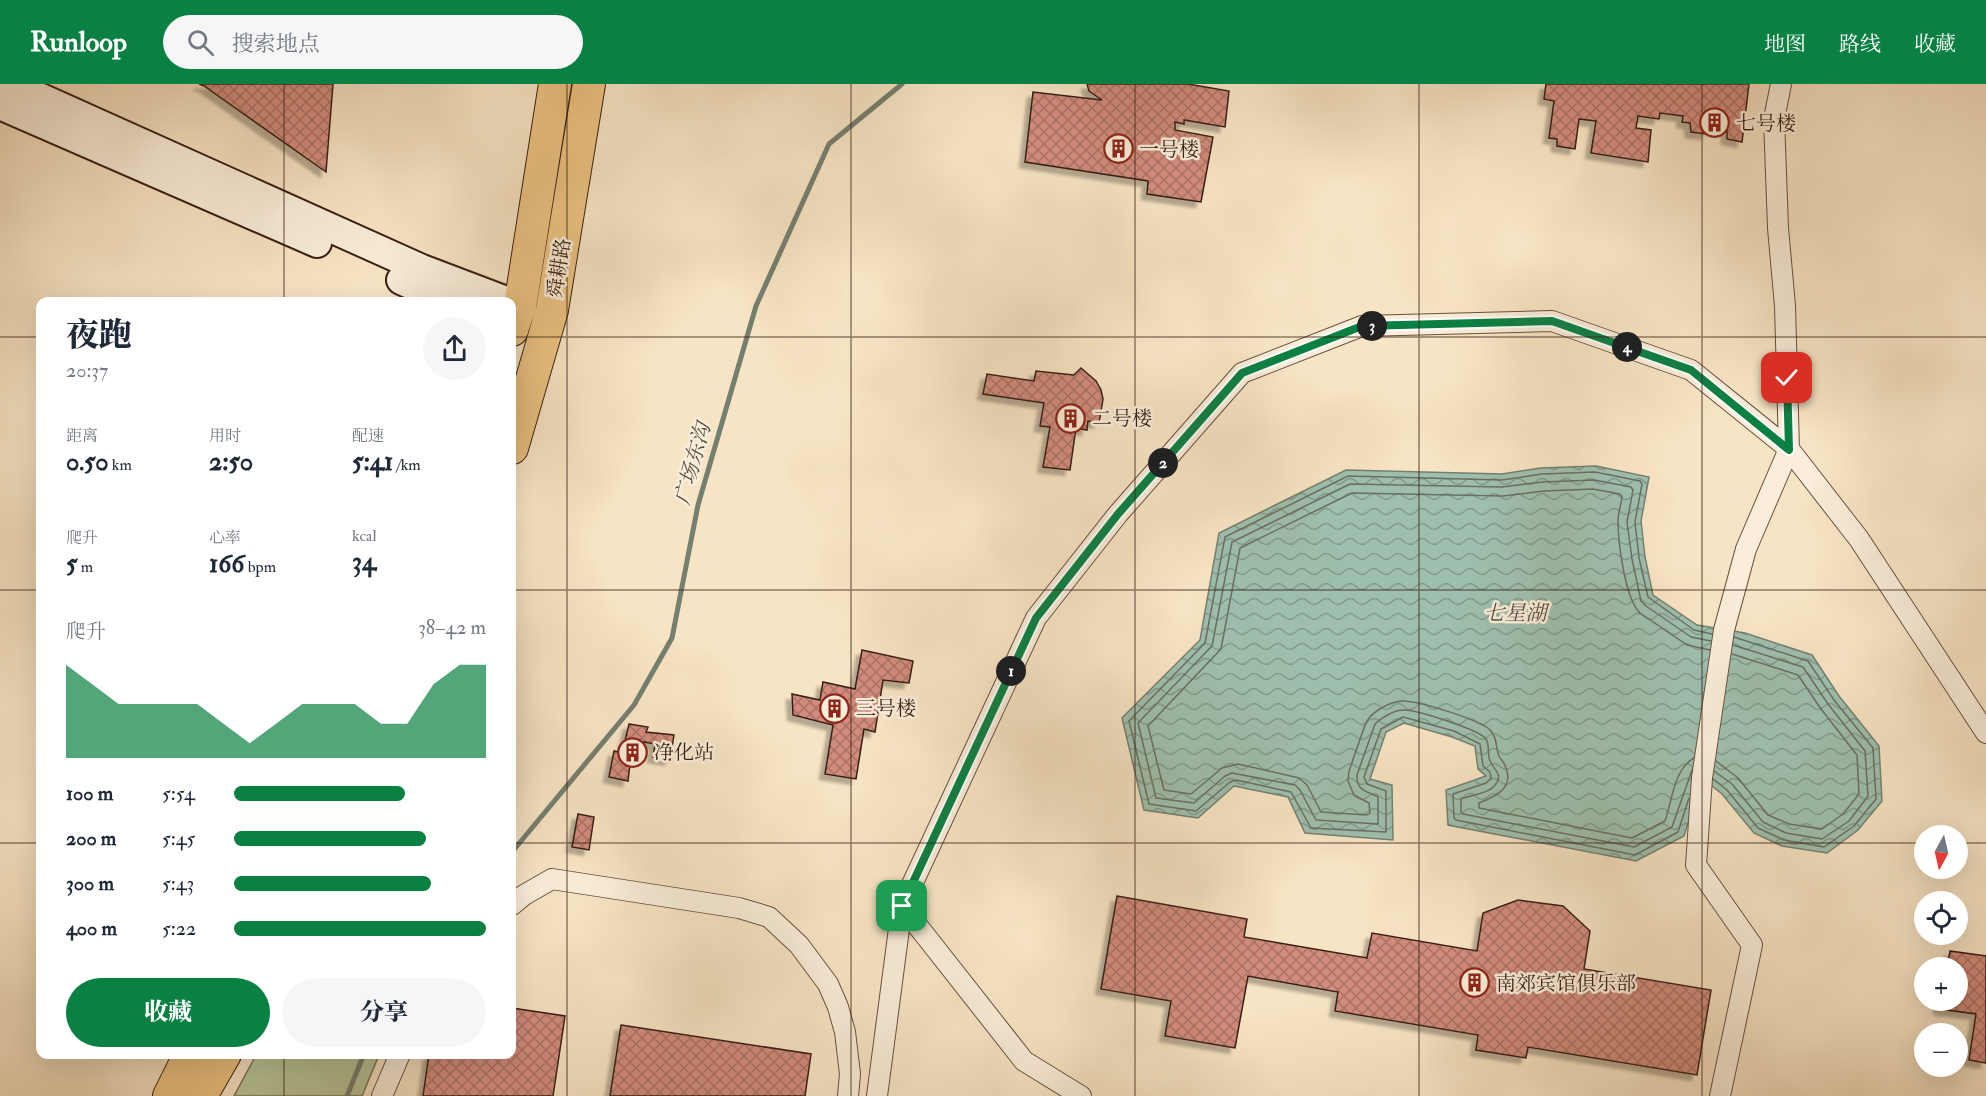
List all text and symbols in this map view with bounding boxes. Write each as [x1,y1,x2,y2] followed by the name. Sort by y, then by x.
[163,15,583,69] search box
[30,25,127,60] text: Runloop
[184,26,217,59] icon: search
[232,30,320,58] text: 搜索地点
[1764,31,1806,58] text: 地图
[1839,31,1881,58] text: 路线
[1914,31,1956,58] text: 收藏
[1699,107,1731,139] building icon: 七号楼
[1736,111,1796,136] place label: 七号楼
[1102,133,1134,165] building icon: 一号楼
[1139,137,1199,162] place label: 一号楼
[542,236,576,300] street label: 舜耕路
[1357,311,1387,341] pin: 3
[66,315,132,356] text: 夜跑
[1369,316,1375,336] text: 3
[423,317,486,380] button: share
[1612,332,1642,362] pin: 4
[1623,337,1631,357] text: 4
[1761,352,1812,403] pin
[66,358,108,383] text: 20:37
[1770,361,1803,394] icon: check
[1055,402,1087,434] building icon: 二号楼
[1092,406,1152,431] place label: 二号楼
[669,417,718,508] water label: 广场东沟
[66,426,98,446] text: 距离
[209,426,241,446] text: 用时
[352,426,384,446] text: 配速
[66,446,109,478] text: 0.50
[209,446,253,478] text: 2:50
[352,446,393,478] text: 5:41
[1148,448,1178,478] pin: 2
[1159,453,1167,473] text: 2
[109,455,132,475] text: km
[393,455,421,475] text: /km
[352,526,377,546] text: kcal
[66,528,98,548] text: 爬升
[209,528,241,548] text: 心率
[352,546,376,578] text: 34
[66,548,77,580] text: 5
[209,548,244,580] text: 166
[77,557,93,577] text: m
[244,557,276,577] text: bpm
[1484,600,1550,627] water label: 七星湖
[418,615,486,640] text: 38–42 m
[66,619,106,644] text: 爬升
[996,656,1026,686] pin: 1
[1008,661,1014,681] text: 1
[819,692,851,724] building icon: 三号楼
[856,696,916,721] place label: 三号楼
[617,736,649,768] building icon: 净化站
[654,740,714,765] place label: 净化站
[66,781,113,806] text: 100 m
[162,781,195,806] text: 5:54
[1914,825,1968,879] north arrow
[1914,825,1968,1077] map controls
[66,826,116,851] text: 200 m
[162,826,195,851] text: 5:45
[66,871,114,896] text: 300 m
[162,871,194,896] text: 5:43
[876,880,927,931] pin
[885,889,918,922] icon: arrive
[1914,891,1968,945] button: locate
[66,916,117,941] text: 400 m
[162,916,196,941] text: 5:22
[1914,957,1968,1011] button: +
[1459,967,1491,999] building icon: 南郊宾馆俱乐部
[1496,971,1636,996] place label: 南郊宾馆俱乐部
[66,978,270,1047] button: 收藏
[282,978,486,1047] button: 分享
[1914,1023,1968,1077] button: −

